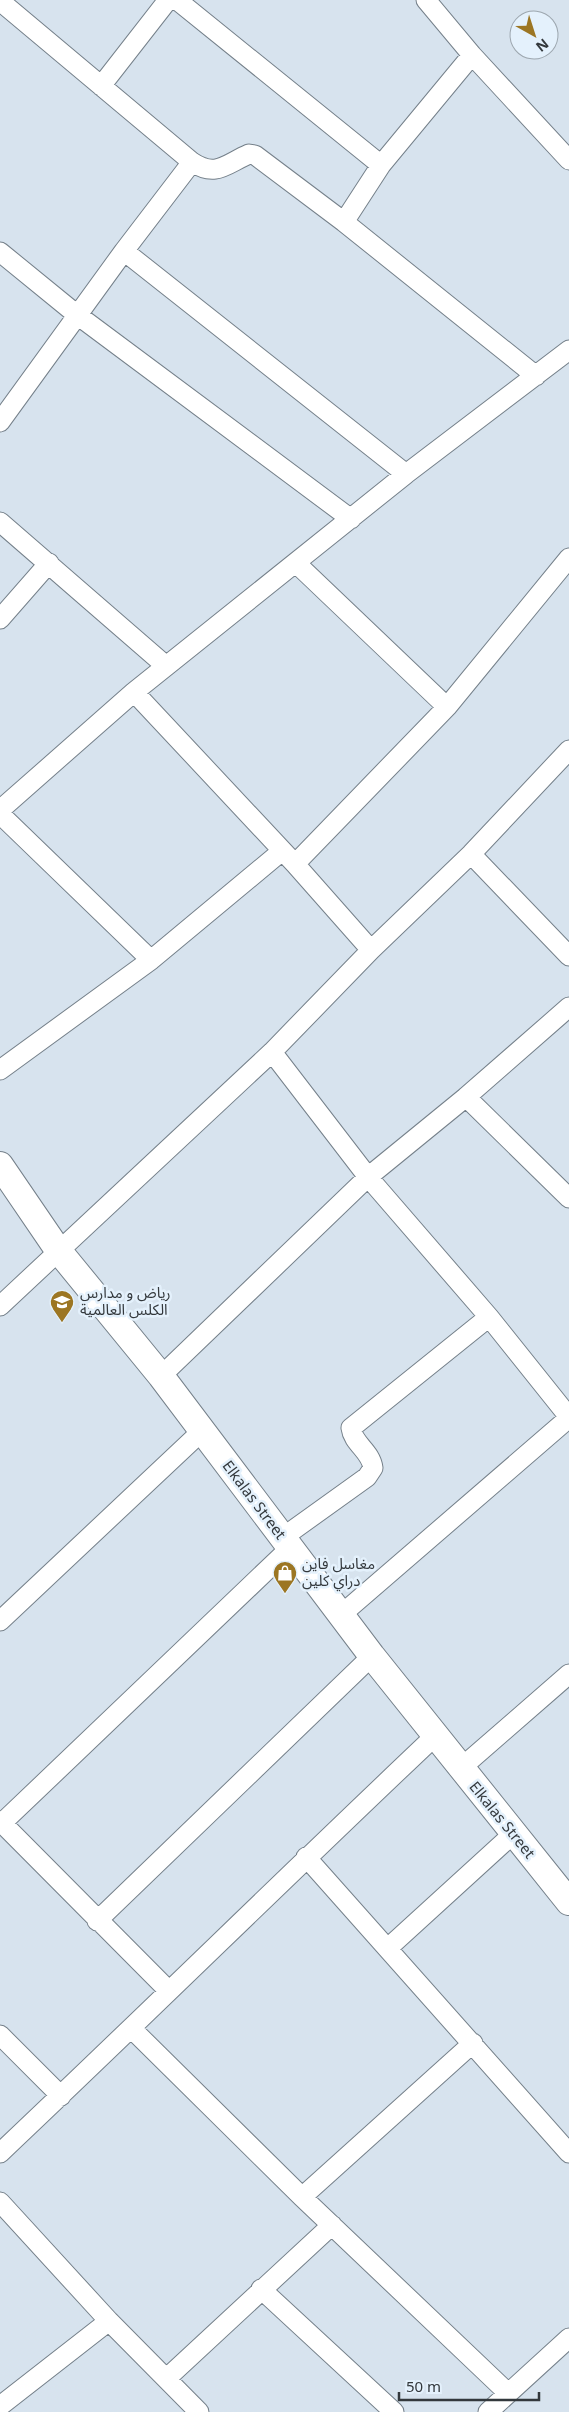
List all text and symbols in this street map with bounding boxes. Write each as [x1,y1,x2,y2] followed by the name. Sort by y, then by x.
[509,10,559,60] north arrow
[528,30,555,60] text: N
[80,1277,171,1326] place label: رياض و مدارس الكلس العالمية
[49,1289,75,1323] school or university icon: رياض و مدارس الكلس العالمية
[213,1453,295,1548] street label: Elkalas Street
[302,1548,375,1597] place label: مغاسل فاين دراي كلين
[272,1560,298,1594] shop icon: مغاسل فاين دراي كلين
[460,1773,544,1867] street label: Elkalas Street
[399,2370,539,2402] scale bar
[406,2371,441,2403] text: 50 m

